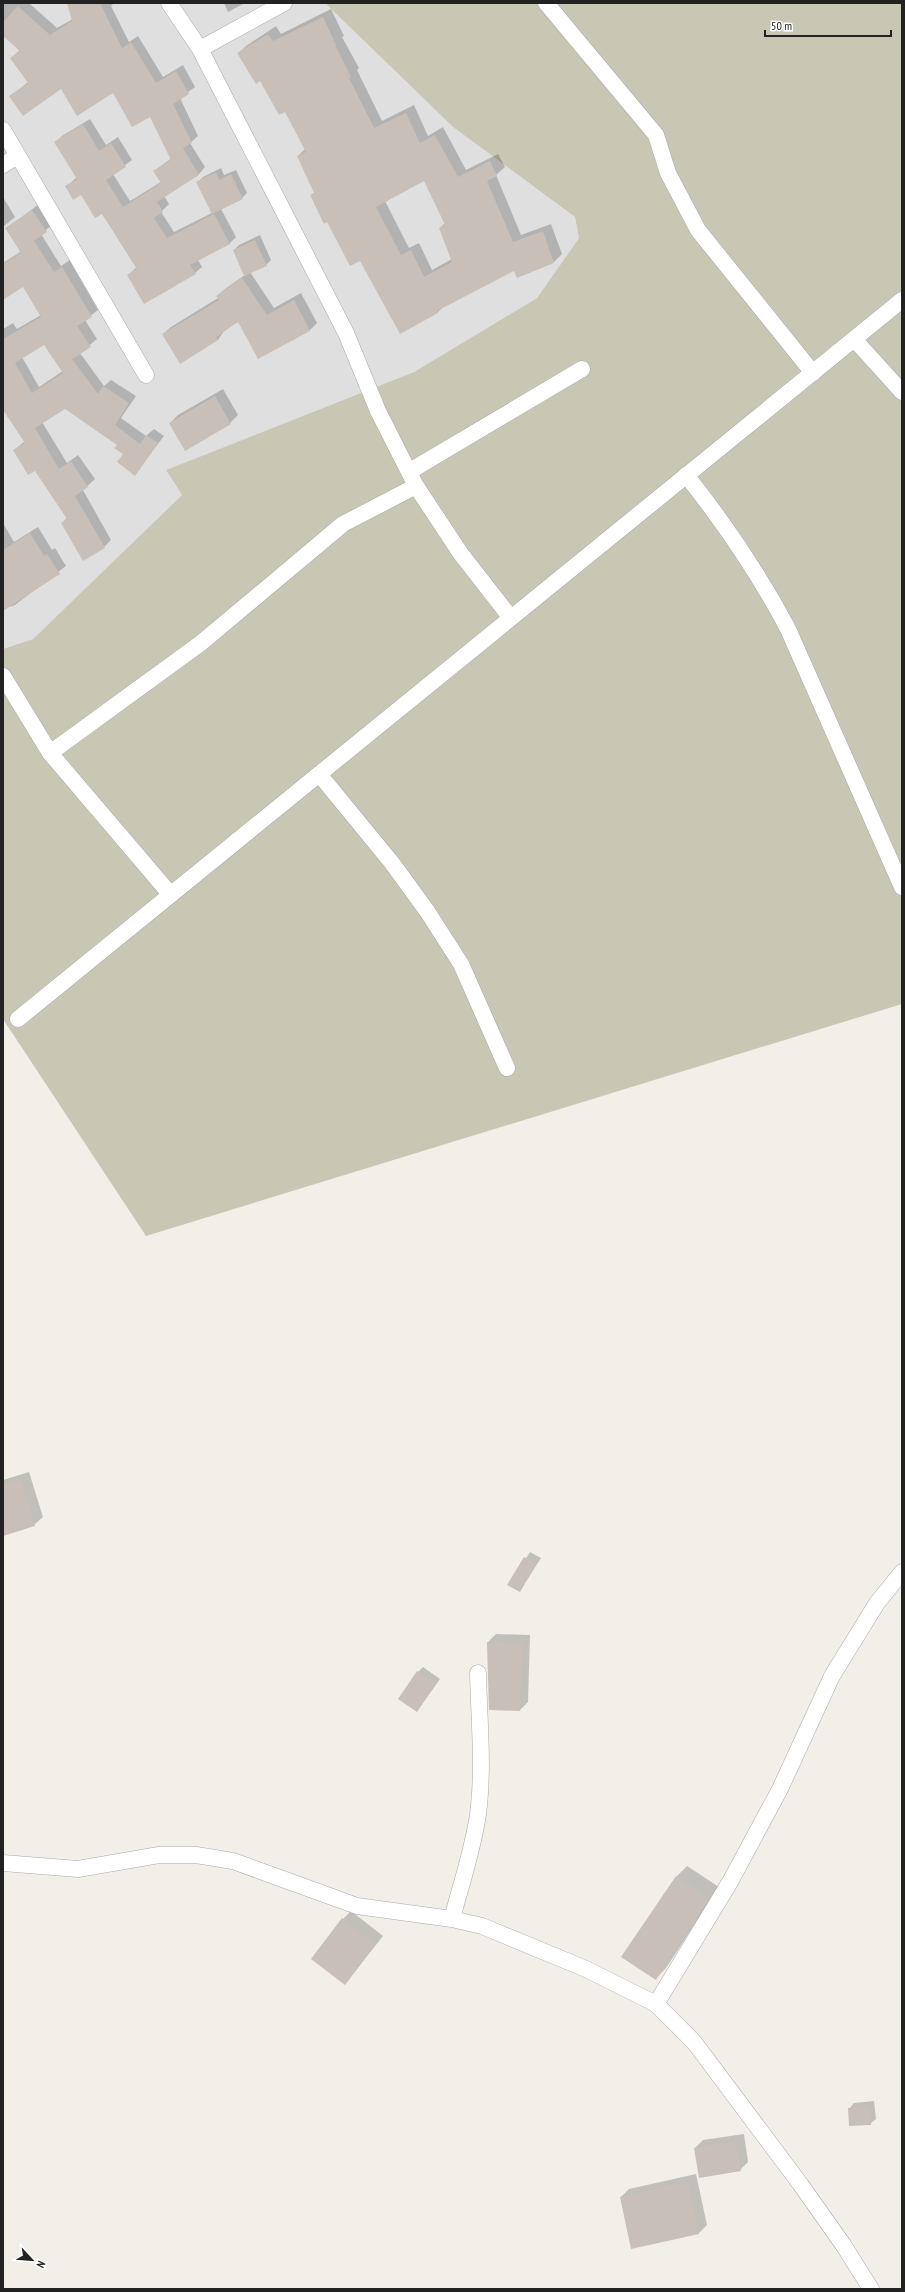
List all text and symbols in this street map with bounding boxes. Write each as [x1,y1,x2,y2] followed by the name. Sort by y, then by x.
[765,12,891,38] scale bar
[771,18,792,33] text: 50 m
[12,2240,52,2280] north arrow
[33,2259,49,2270] text: N

